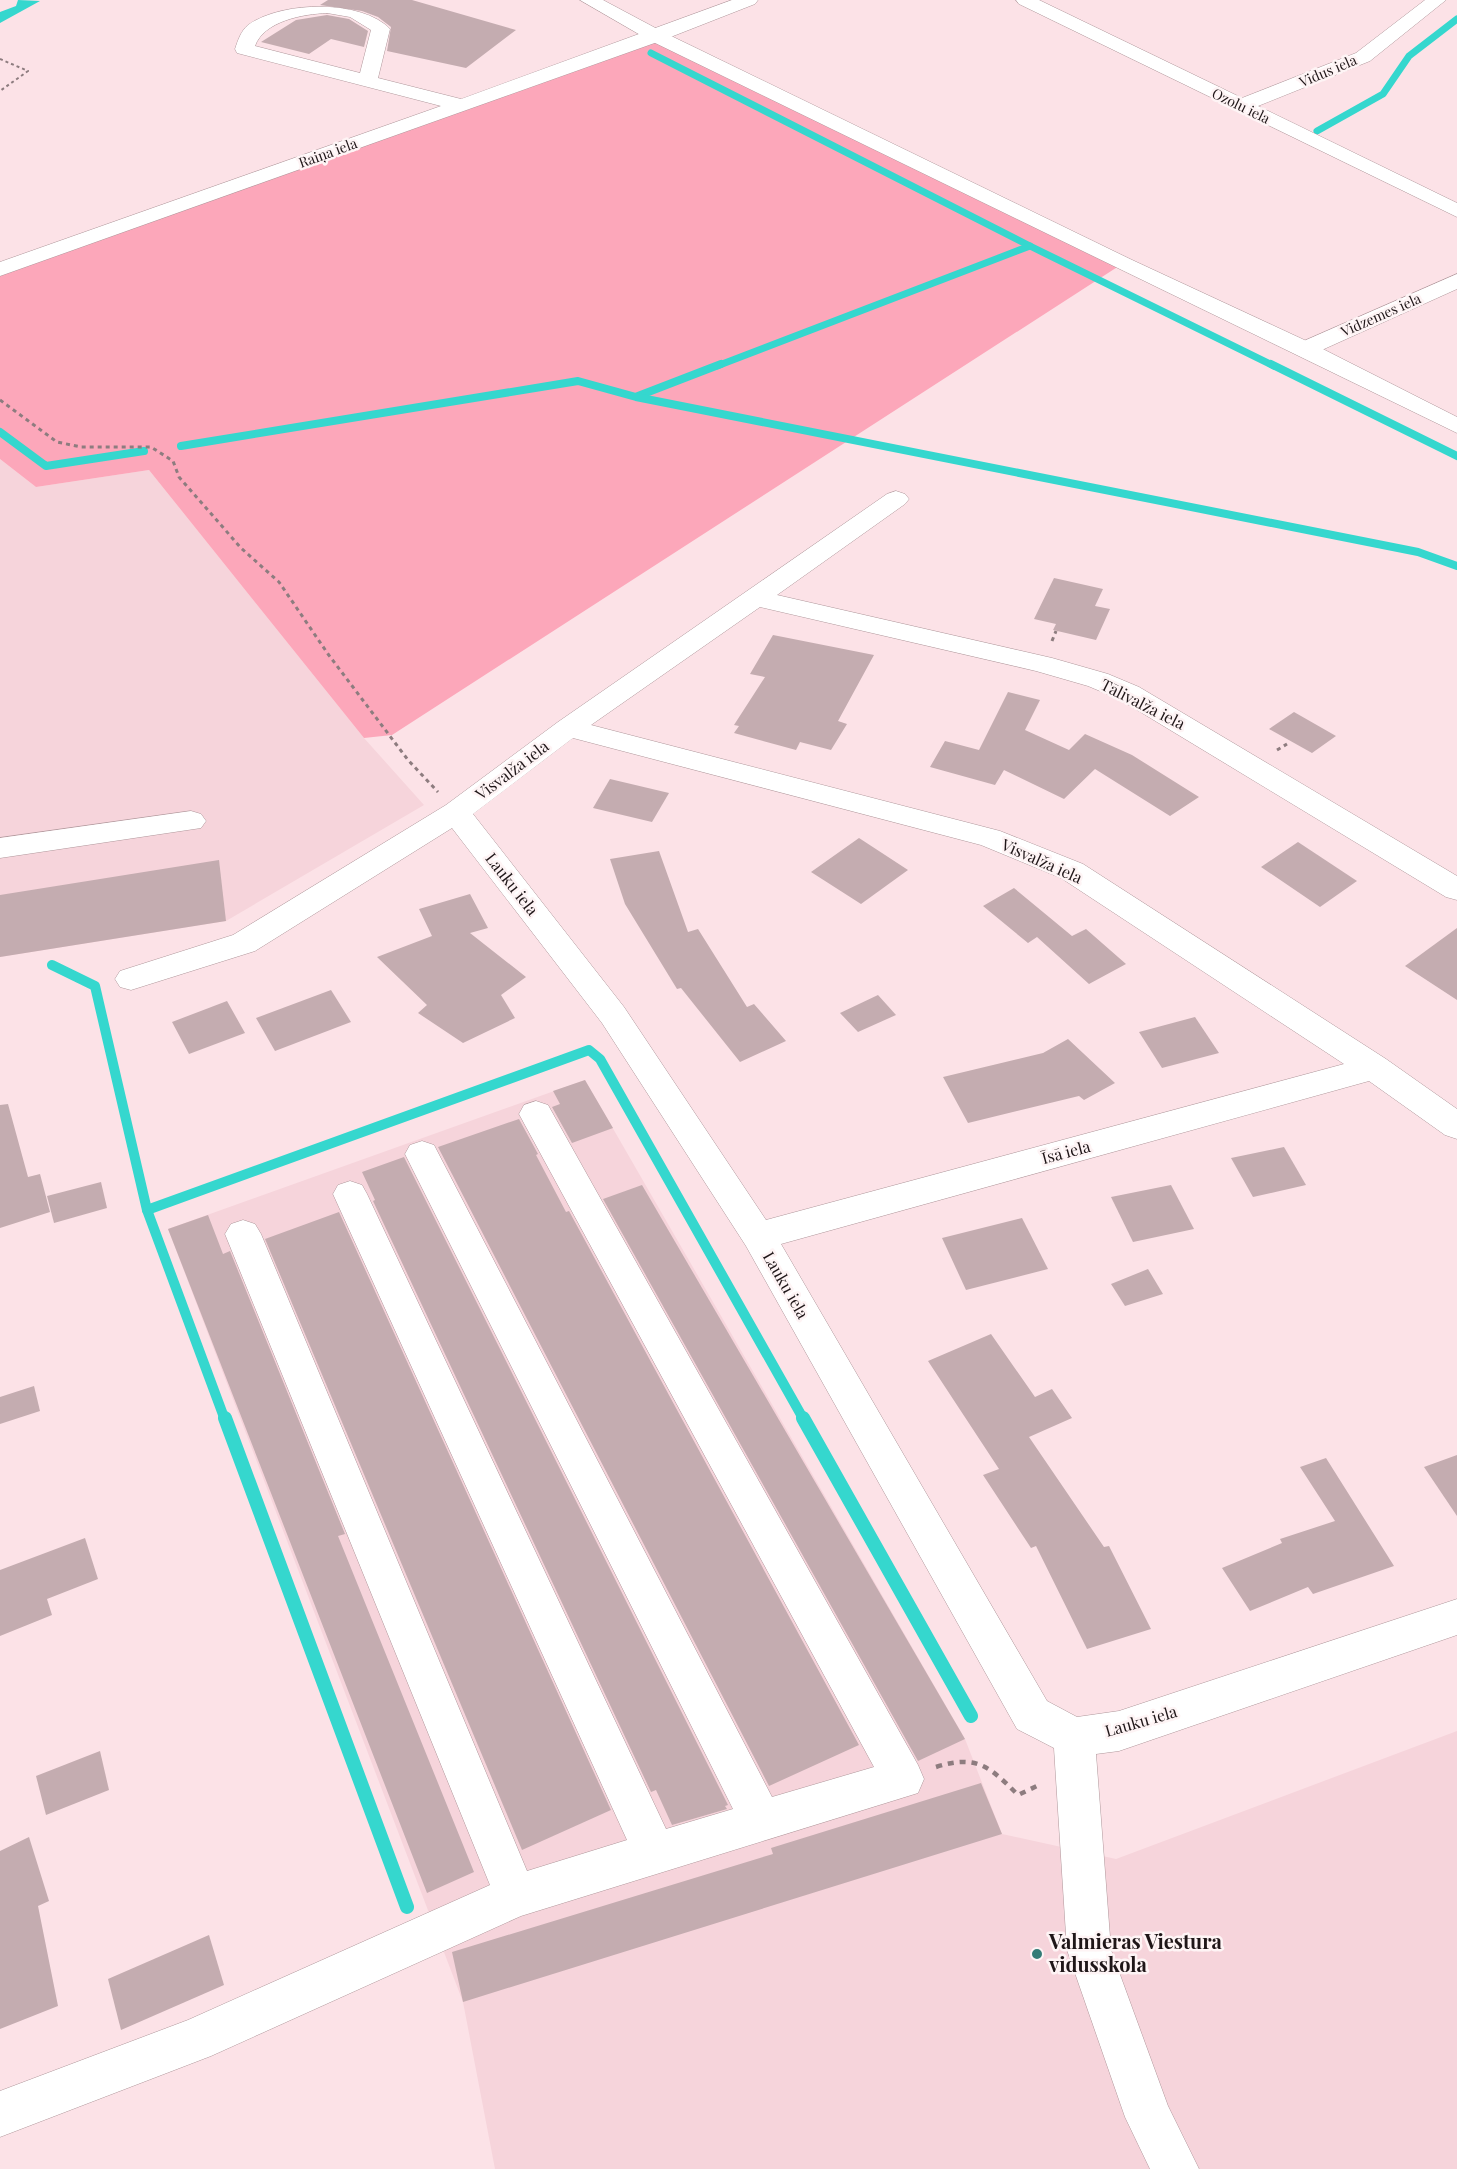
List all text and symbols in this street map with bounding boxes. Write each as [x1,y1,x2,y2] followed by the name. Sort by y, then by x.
[1295,50,1359,92] street label: Vidus iela
[1209,83,1273,128] street label: Ozolu iela
[296,133,360,172] street label: Raiņa iela
[1337,288,1424,341] street label: Vidzemes iela
[1098,673,1189,734] street label: Tālivalža iela
[470,735,553,805] street label: Visvalža iela
[998,833,1086,888] street label: Visvalža iela
[481,848,543,919] street label: Lauku iela
[1038,1135,1093,1168] street label: Īsā iela
[759,1247,814,1322] street label: Lauku iela
[1102,1700,1179,1741] street label: Lauku iela
[1048,1927,1223,1977] place label: Valmieras Viestura vidusskola
[1030,1947,1044,1961] marker: Valmieras Viestura vidusskola

